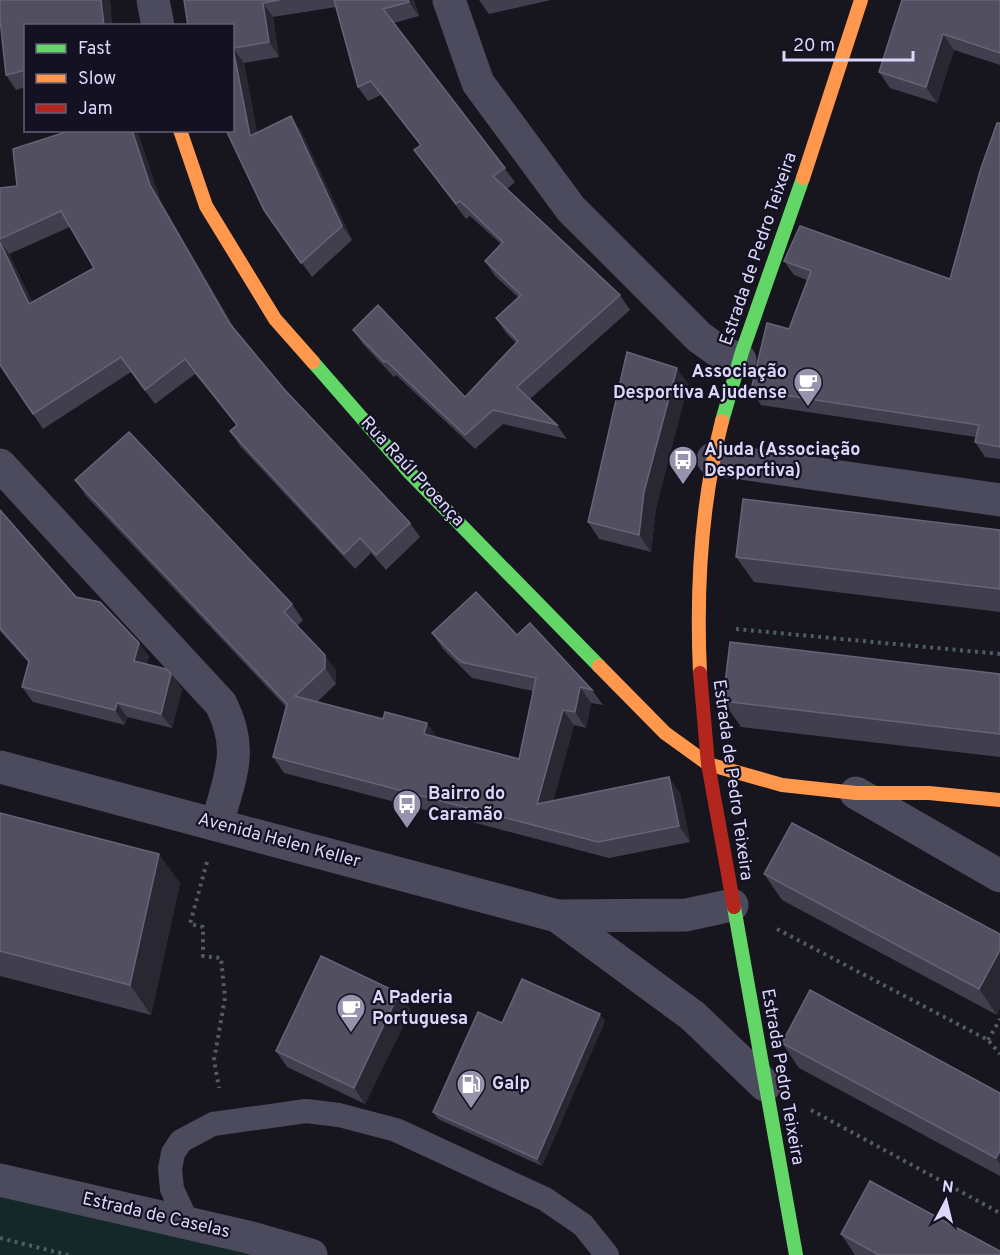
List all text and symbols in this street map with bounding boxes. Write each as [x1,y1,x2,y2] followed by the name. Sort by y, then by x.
[24,24,234,132] legend
[784,24,913,62] scale bar
[793,35,835,58] text: 20 m
[78,38,111,61] text: Fast
[78,68,116,91] text: Slow
[78,98,113,121] text: Jam
[715,149,803,349] street label: Estrada de Pedro Teixeira
[613,361,787,405] place label: Associação Desportiva Ajudense
[792,366,824,408] cafe icon: Associação Desportiva Ajudense
[355,412,469,532] street label: Rua Raúl Proença
[704,439,860,483] place label: Ajuda (Associação Desportiva)
[667,444,699,486] bus stop icon: Ajuda (Associação Desportiva)
[706,678,758,882] street label: Estrada de Pedro Teixeira
[428,783,505,827] place label: Bairro do Caramão
[391,788,423,830] bus stop icon: Bairro do Caramão
[195,808,363,874] street label: Avenida Helen Keller
[372,987,468,1031] place label: A Paderia Portuguesa
[755,987,809,1167] street label: Estrada Pedro Teixeira
[335,992,367,1034] cafe icon: A Paderia Portuguesa
[455,1068,487,1110] fuel station icon: Galp
[492,1073,530,1096] place label: Galp
[916,1171,976,1231] north arrow
[941,1177,955,1199] text: N
[80,1188,232,1244] street label: Estrada de Caselas

